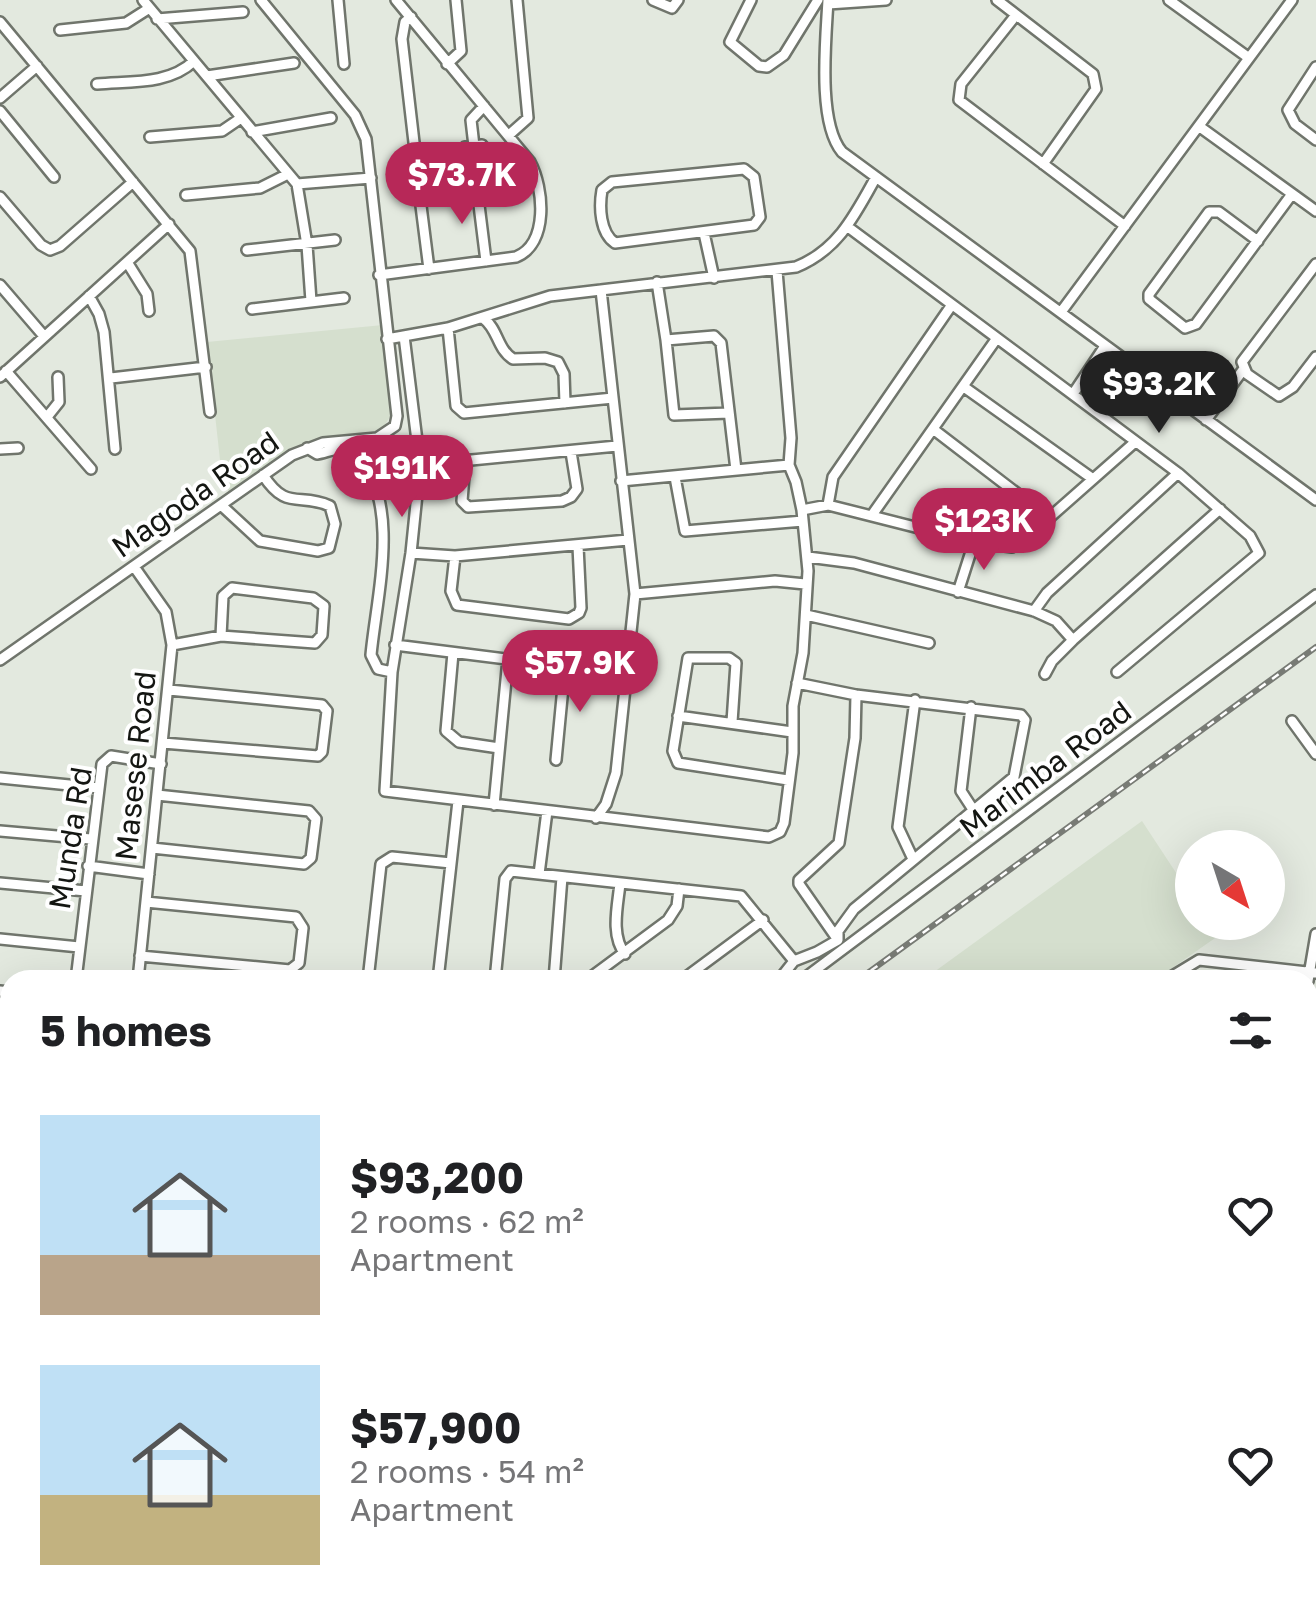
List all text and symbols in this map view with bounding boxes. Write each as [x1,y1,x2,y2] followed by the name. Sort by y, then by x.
[381,142,543,227] pin: $73.7K
[407,155,517,193] text: $73.7K
[1078,351,1240,436] pin: $93.2K
[1102,364,1216,402] text: $93.2K
[105,423,285,565] street label: Magoda Road
[332,435,472,520] pin: $191K
[353,448,451,486] text: $191K
[914,488,1054,573] pin: $123K
[934,501,1034,539] text: $123K
[499,630,661,715] pin: $57.9K
[524,643,636,681] text: $57.9K
[107,669,163,863] street label: Masese Road
[952,693,1138,845] street label: Marimba Road
[41,764,99,912] street label: Munda Rd
[1175,830,1285,940] north arrow
[1175,830,1285,940] map controls
[1223,1003,1278,1058] icon: filters
[40,1005,212,1055] text: 5 homes
[350,1152,524,1202] text: $93,200
[120,1155,240,1275] icon: home
[1223,1188,1278,1243] icon: heart
[350,1202,584,1240] text: 2 rooms · 62 m²
[350,1240,514,1278] text: Apartment
[350,1402,521,1452] text: $57,900
[120,1405,240,1525] icon: home
[1223,1438,1278,1493] icon: heart
[350,1452,584,1490] text: 2 rooms · 54 m²
[350,1490,514,1528] text: Apartment

